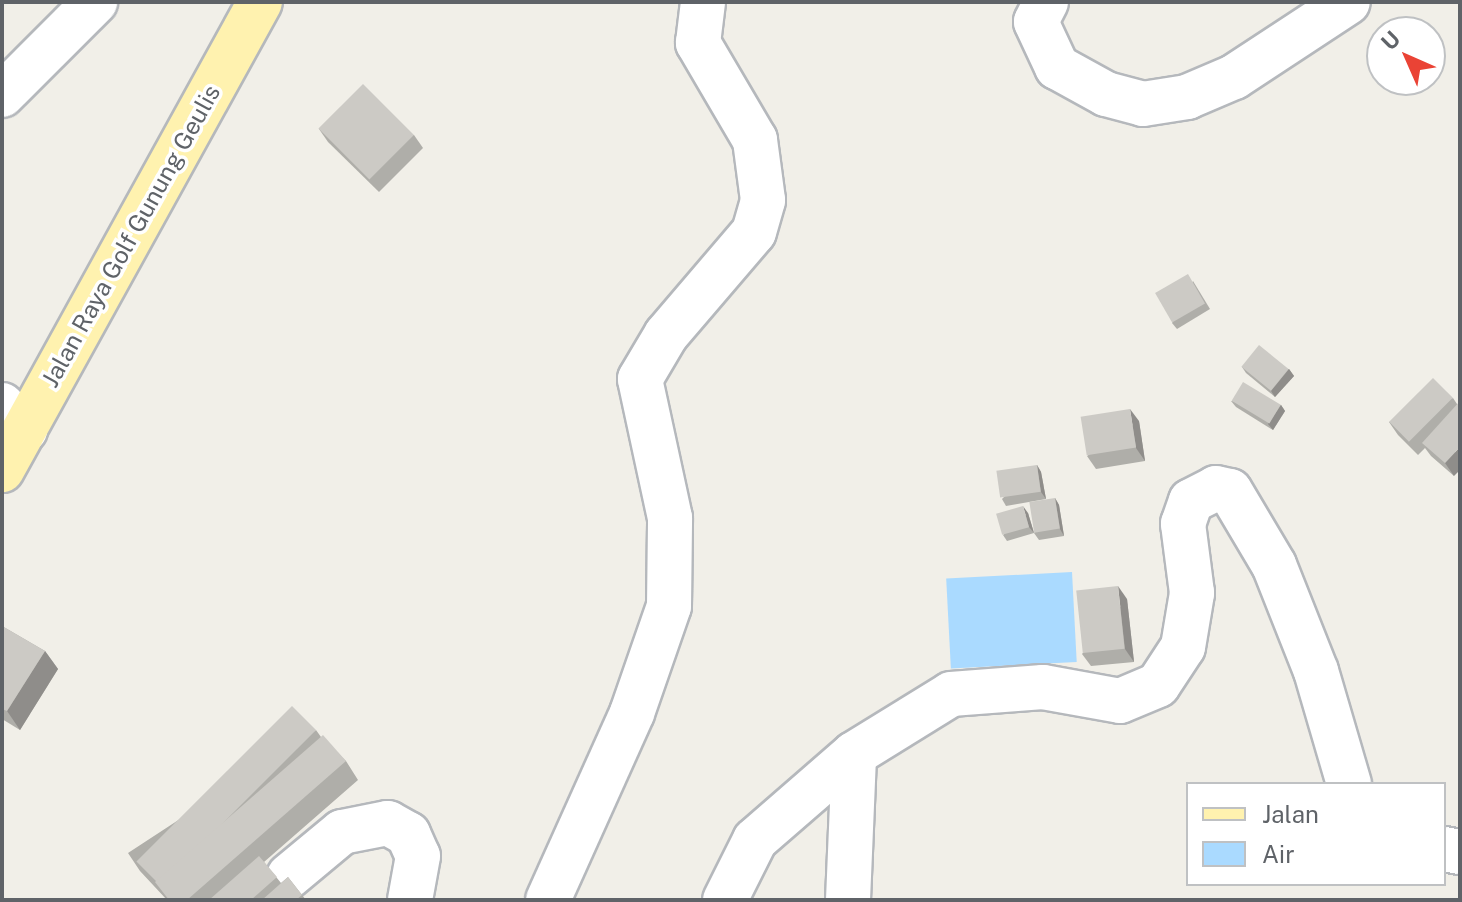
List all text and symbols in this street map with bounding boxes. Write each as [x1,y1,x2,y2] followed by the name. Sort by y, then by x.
[1366,16,1446,96] north arrow
[1376,26,1405,55] text: U
[36,80,226,392] street label: Jalan Raya Golf Gunung Geulis
[1186,782,1446,886] legend
[1262,800,1319,828] text: Jalan
[1262,840,1295,868] text: Air

